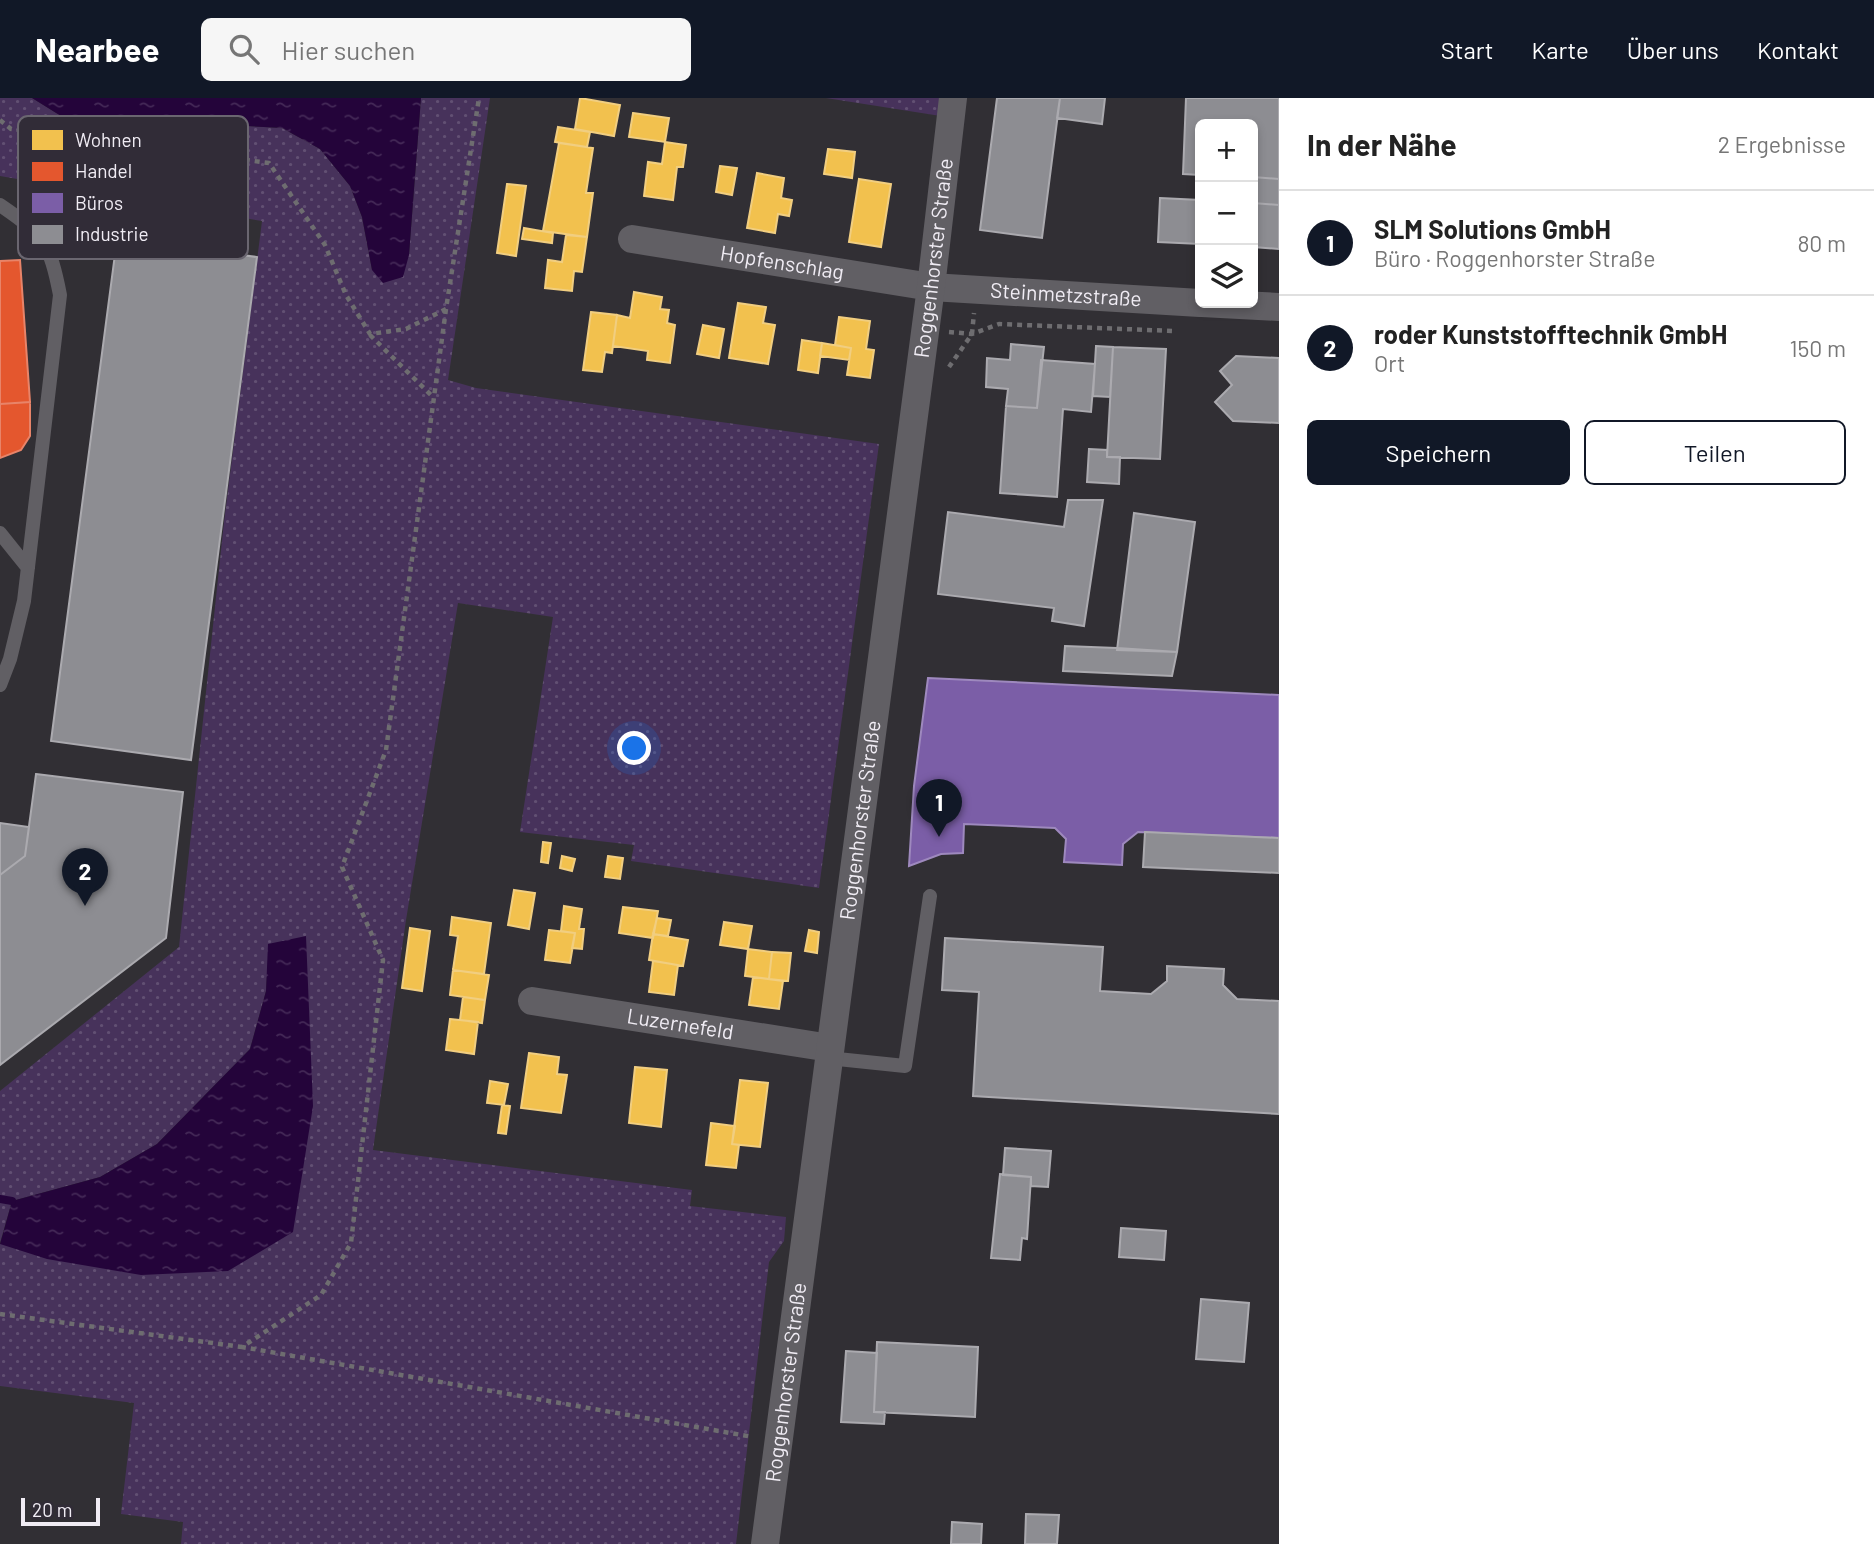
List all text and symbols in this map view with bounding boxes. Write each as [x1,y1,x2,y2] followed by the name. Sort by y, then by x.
[201,18,691,81] search box
[35,29,159,69] text: Nearbee
[225,30,263,68] icon: search
[281,34,415,65] text: Hier suchen
[1441,35,1494,64] text: Start
[1532,35,1589,64] text: Karte
[1627,35,1719,64] text: Über uns
[1757,35,1839,64] text: Kontakt
[18,116,248,259] legend
[1195,119,1258,308] map controls
[1195,119,1258,182] button: +
[1307,126,1457,162] text: In der Nähe
[75,128,142,151] text: Wohnen
[1718,130,1846,158] text: 2 Ergebnisse
[908,157,957,359] street label: Roggenhorster Straße
[75,159,132,182] text: Handel
[1195,182,1258,245] button: −
[75,191,123,214] text: Büros
[1374,213,1611,244] text: SLM Solutions GmbH
[75,222,149,245] text: Industrie
[1326,229,1334,257] text: 1
[1797,229,1846,257] text: 80 m
[719,239,846,284] street label: Hopfenschlag
[1374,244,1655,272] text: Büro · Roggenhorster Straße
[1195,245,1258,308] button: layers
[990,277,1143,311] street label: Steinmetzstraße
[1374,318,1727,349] text: roder Kunststofftechnik GmbH
[1324,334,1336,362] text: 2
[1790,334,1846,362] text: 150 m
[1374,349,1405,377] text: Ort
[1307,420,1570,485] button: Speichern
[1584,420,1846,485] button: Teilen
[834,719,885,921] street label: Roggenhorster Straße
[617,731,651,765] your location
[916,779,962,837] pin: 1
[62,848,108,906] pin: 2
[625,1002,736,1044] street label: Luzernefeld
[759,1281,810,1484] street label: Roggenhorster Straße
[21,1495,100,1527] scale bar
[32,1498,72,1521] text: 20 m

